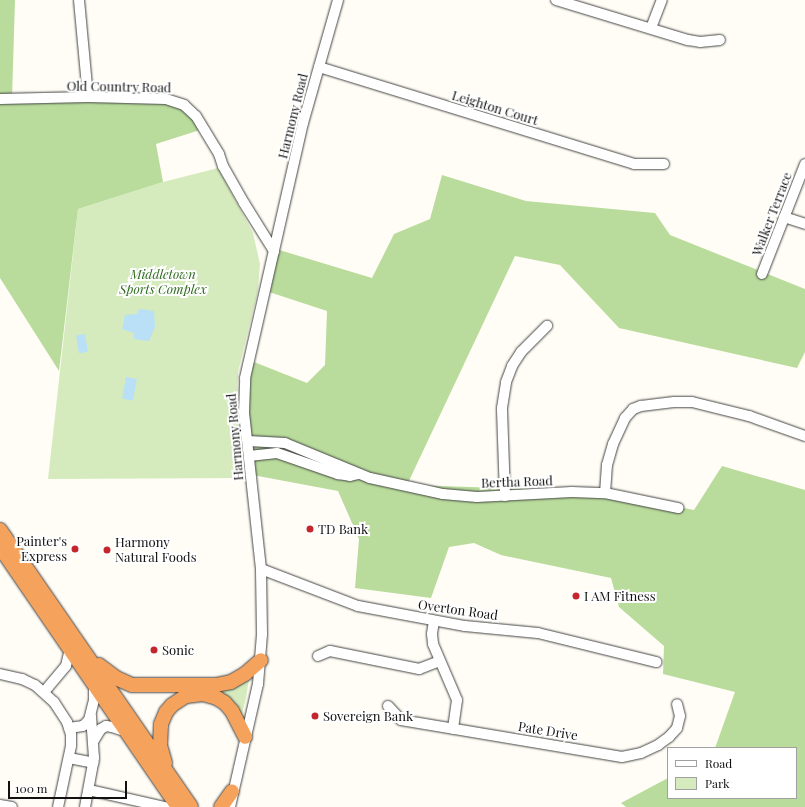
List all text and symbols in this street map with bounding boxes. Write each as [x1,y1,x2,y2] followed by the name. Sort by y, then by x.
[275,72,311,160] street label: Harmony Road
[66,78,172,96] street label: Old Country Road
[450,87,540,129] street label: Leighton Court
[749,170,795,258] street label: Walker Terrace
[119,267,207,298] park label: Middletown Sports Complex
[223,393,247,481] street label: Harmony Road
[481,473,553,491] street label: Bertha Road
[318,521,368,537] place label: TD Bank
[305,524,315,534] marker: TD Bank
[16,534,67,565] place label: Painter's Express
[115,535,196,566] place label: Harmony Natural Foods
[70,544,80,554] marker: Painter's Express
[102,545,112,555] marker: Harmony Natural Foods
[584,588,656,604] place label: I AM Fitness
[571,591,581,601] marker: I AM Fitness
[417,597,499,623] street label: Overton Road
[162,642,194,658] place label: Sonic
[149,645,159,655] marker: Sonic
[323,708,413,724] place label: Sovereign Bank
[310,711,320,721] marker: Sovereign Bank
[517,719,579,743] street label: Pate Drive
[667,747,797,799] legend
[705,755,732,771] text: Road
[10,773,129,799] scale bar
[705,775,730,791] text: Park
[15,780,47,796] text: 100 m

